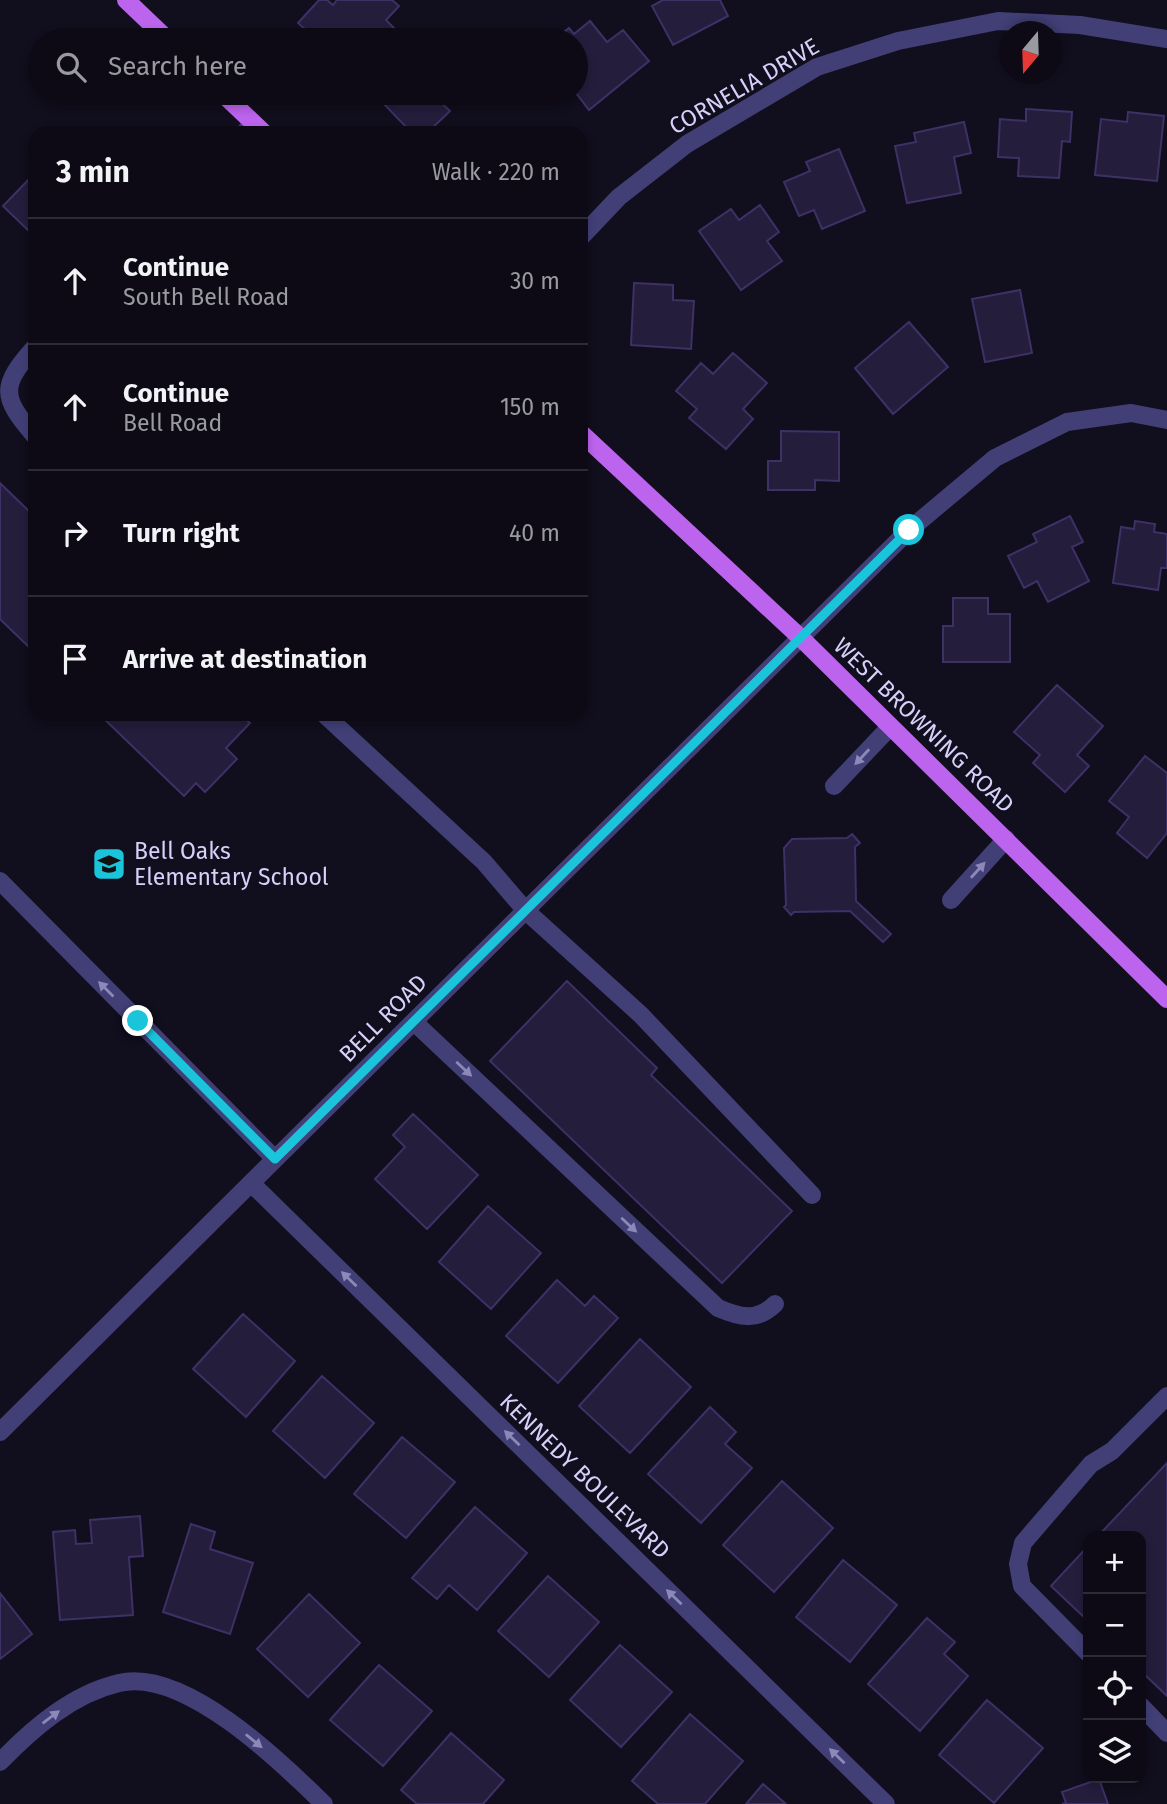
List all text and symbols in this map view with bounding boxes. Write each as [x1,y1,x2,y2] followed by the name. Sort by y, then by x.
[999,21,1062,84] north arrow
[28,28,588,105] search box
[664,32,824,140] street label: CORNELIA DRIVE
[52,48,90,86] icon: search
[108,51,247,82] text: Search here
[56,154,130,190] text: 3 min
[432,158,560,186] text: Walk · 220 m
[123,252,229,283] text: Continue
[56,262,94,300] icon: ahead
[510,267,560,295] text: 30 m
[123,283,289,311] text: South Bell Road
[123,378,229,409] text: Continue
[56,388,94,426] icon: ahead
[500,393,560,421] text: 150 m
[123,409,222,437] text: Bell Road
[56,514,94,552] icon: right
[893,514,924,545] route start
[123,518,240,549] text: Turn right
[509,519,560,547] text: 40 m
[828,632,1020,818] street label: WEST BROWNING ROAD
[56,640,94,678] icon: arrive
[123,644,367,675] text: Arrive at destination
[855,748,871,765] one-way arrow
[134,837,329,891] place label: Bell Oaks Elementary School
[90,845,128,883] school or university icon: Bell Oaks Elementary School
[970,861,986,878] one-way arrow
[333,968,433,1068] street label: BELL ROAD
[98,980,115,997] one-way arrow
[122,1005,153,1036] route end
[455,1060,472,1076] one-way arrow
[621,1216,638,1233] one-way arrow
[341,1272,358,1288] one-way arrow
[494,1388,676,1564] street label: KENNEDY BOULEVARD
[503,1430,520,1447] one-way arrow
[1083,1531,1146,1783] map controls
[1083,1531,1146,1594] button: +
[666,1589,683,1606] one-way arrow
[1083,1594,1146,1657] button: −
[1083,1657,1146,1720] button: locate
[42,1710,60,1724] one-way arrow
[1083,1720,1146,1783] button: layers
[244,1733,262,1748] one-way arrow
[829,1749,846,1765] one-way arrow

